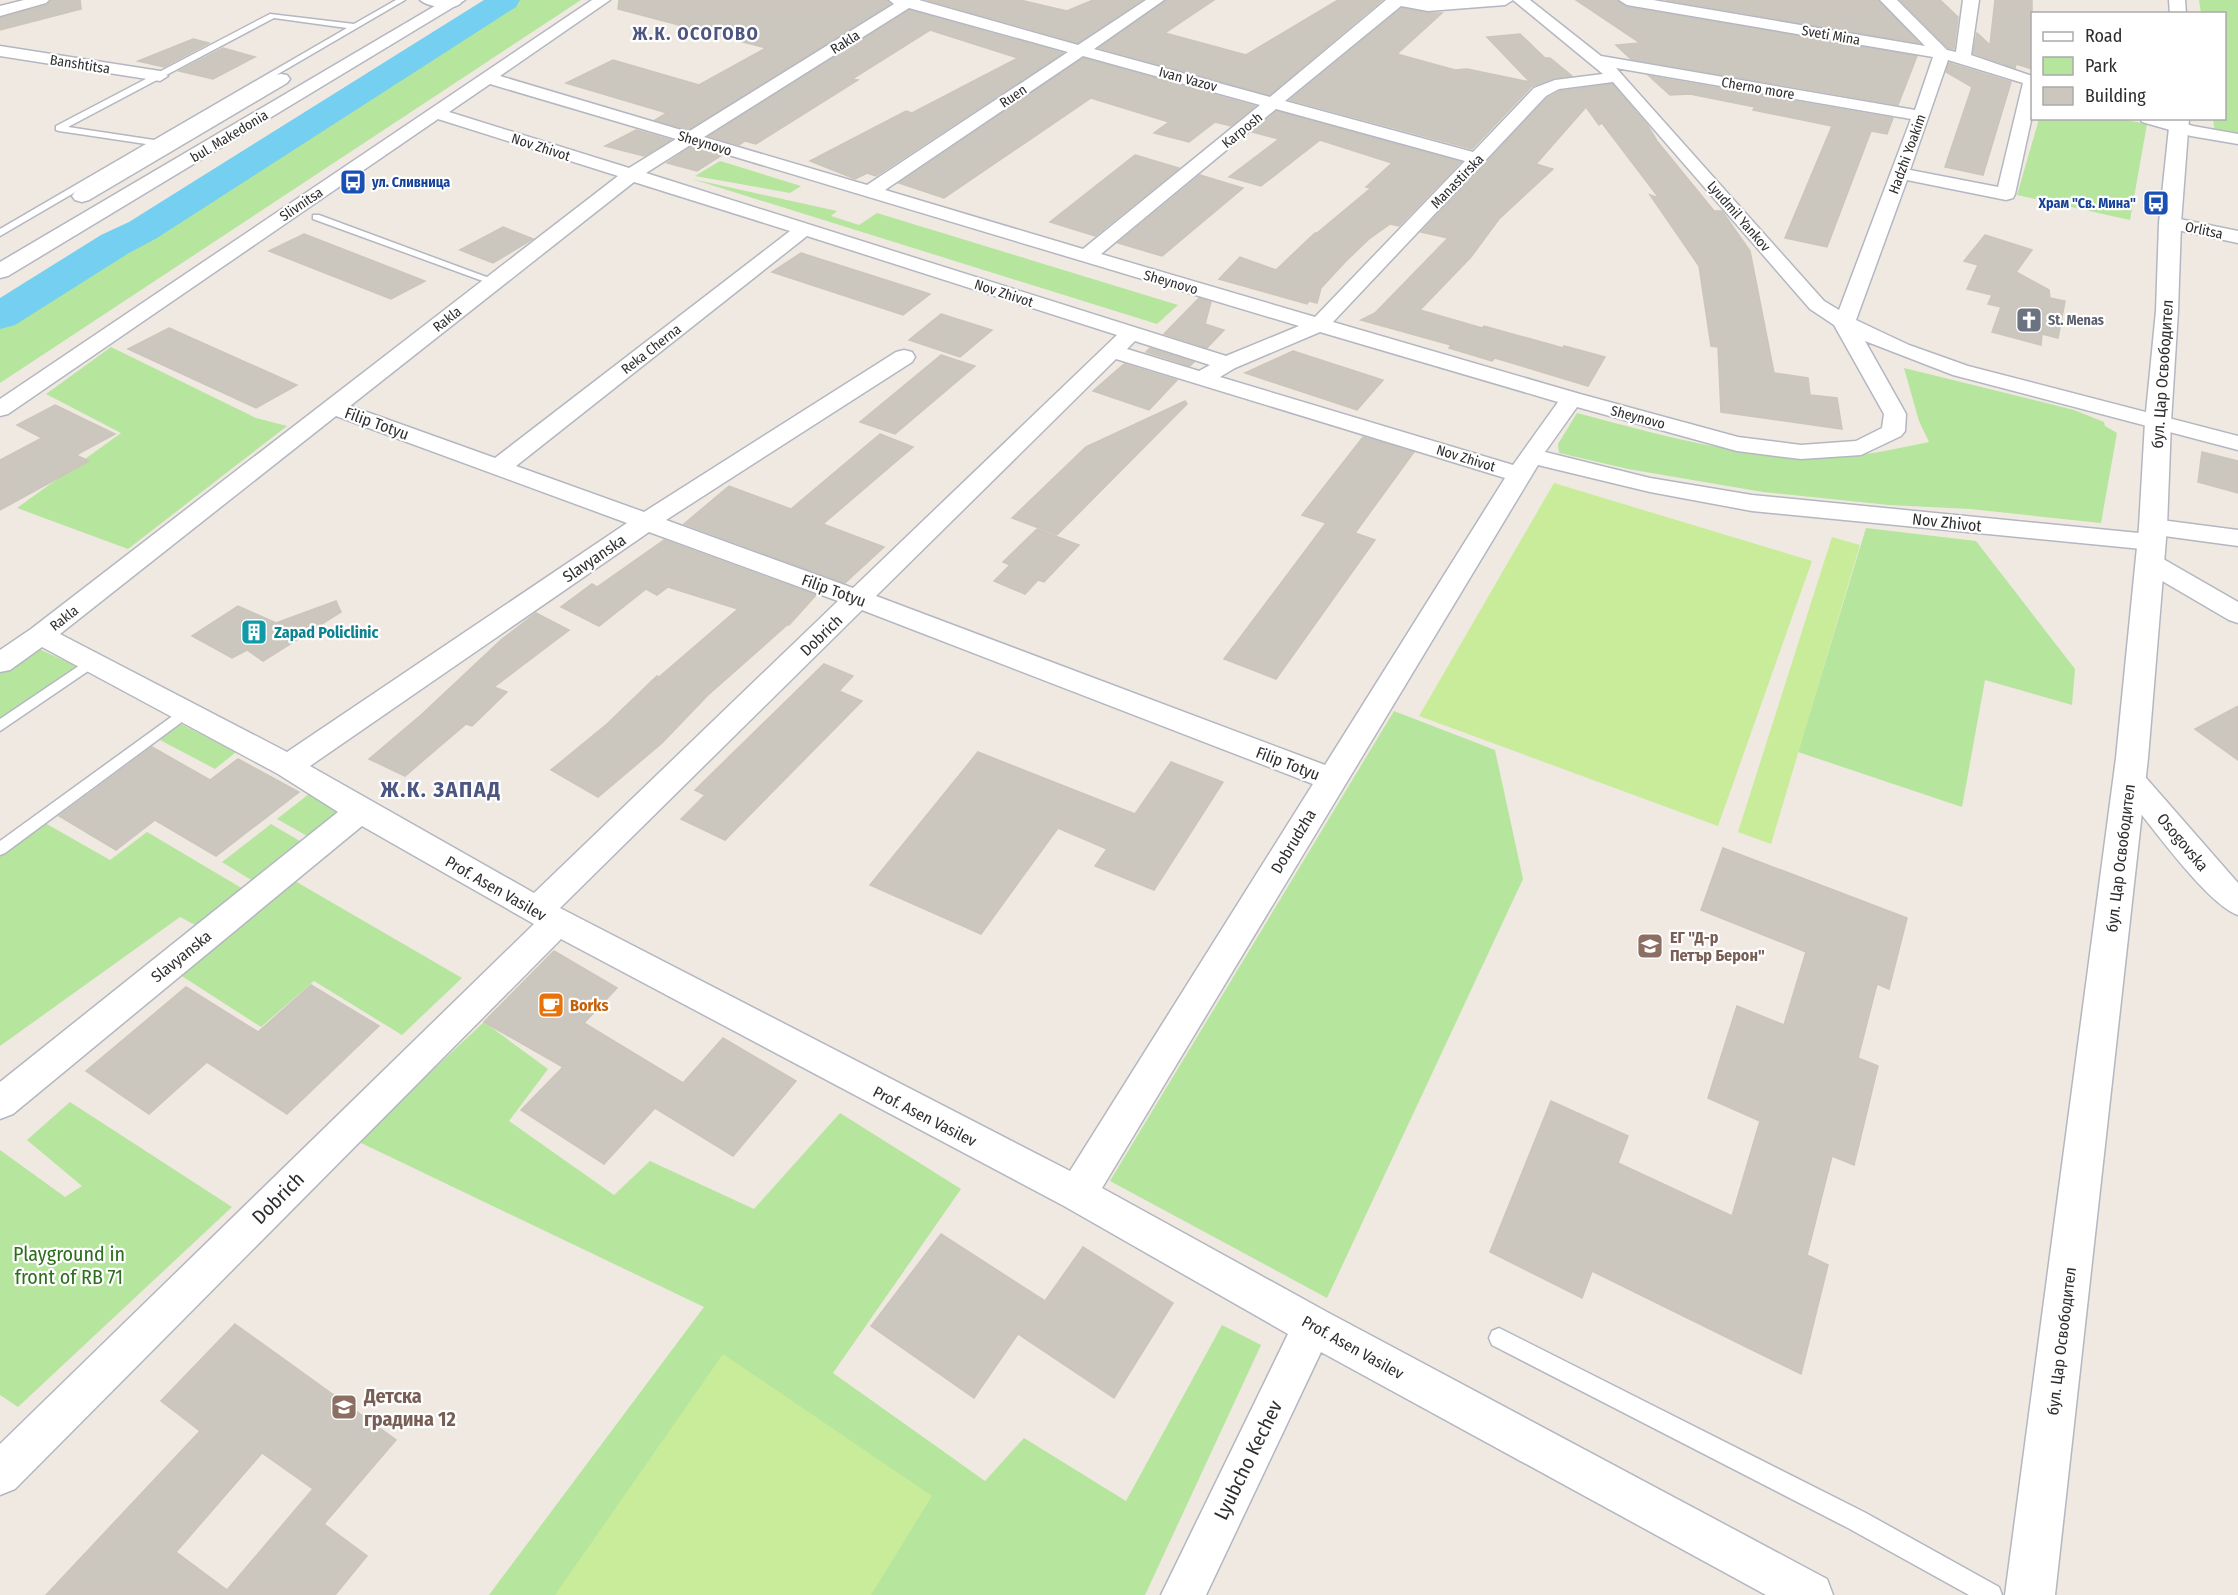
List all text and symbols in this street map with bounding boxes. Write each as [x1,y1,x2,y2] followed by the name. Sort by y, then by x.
[2031,12,2226,120] legend
[1800,22,1862,49] street label: Sveti Mina
[632,23,759,45] district label: Ж.К. ОСОГОВО
[2085,25,2122,47] text: Road
[827,27,863,58] street label: Rakla
[49,51,111,78] street label: Banshtitsa
[2085,55,2118,77] text: Park
[1157,64,1220,96] street label: Ivan Vazov
[1720,74,1796,103] street label: Cherno more
[996,81,1030,112] street label: Ruen
[2085,85,2146,107] text: Building
[187,107,271,166] street label: bul. Makedonia
[1219,109,1266,152] street label: Karposh
[1885,112,1930,196] street label: Hadzhi Yoakim
[676,127,734,160] street label: Sheynovo
[509,130,573,165] street label: Nov Zhivot
[1427,151,1487,212] street label: Manastirska
[338,167,368,197] bus stop icon: ул. Сливница
[371,174,450,191] place label: ул. Сливница
[1703,178,1774,256] street label: Lyudmil Yankov
[276,184,326,225] street label: Slivnitsa
[2141,188,2171,218] bus stop icon: Храм "Св. Мина"
[2038,195,2136,212] place label: Храм "Св. Мина"
[2183,218,2224,243] street label: Orlitsa
[1142,267,1200,298] street label: Sheynovo
[972,276,1036,311] street label: Nov Zhivot
[2148,299,2177,449] street label: бул. Цар Освободител
[430,303,465,336] street label: Rakla
[2014,305,2044,335] church icon: St. Menas
[2048,312,2104,329] place label: St. Menas
[618,321,685,378] street label: Reka Cherna
[1609,402,1667,433] street label: Sheynovo
[342,403,411,444] street label: Filip Totyu
[1434,441,1498,476] street label: Nov Zhivot
[1911,509,1983,536] street label: Nov Zhivot
[559,530,630,586] street label: Slavyanska
[799,570,868,611] street label: Filip Totyu
[47,602,82,635] street label: Rakla
[796,611,846,660] street label: Dobrich
[239,617,269,647] building icon: Zapad Policlinic
[274,623,378,642] place label: Zapad Policlinic
[1253,743,1322,784] street label: Filip Totyu
[380,776,501,803] district label: Ж.К. ЗАПАД
[2102,783,2139,933] street label: бул. Цар Освободител
[1267,806,1320,877] street label: Dobrudzha
[2153,809,2212,875] street label: Osogovska
[442,852,550,925] street label: Prof. Asen Vasilev
[147,926,215,986] street label: Slavyanska
[1670,928,1765,965] place label: ЕГ "Д-р Петър Берон"
[1635,931,1665,961] school or university icon: ЕГ "Д-р Петър Берон"
[536,990,566,1020] cafe icon: Borks
[570,996,608,1015] place label: Borks
[870,1082,980,1151] street label: Prof. Asen Vasilev
[247,1167,309,1229] street label: Dobrich
[13,1242,125,1289] park label: Playground in front of RB 71
[2043,1266,2080,1416] street label: бул. Цар Освободител
[1299,1312,1407,1383] street label: Prof. Asen Vasilev
[363,1384,456,1431] place label: Детска градина 12
[329,1392,359,1422] school or university icon: Детска градина 12
[1209,1396,1287,1524] street label: Lyubcho Kechev

